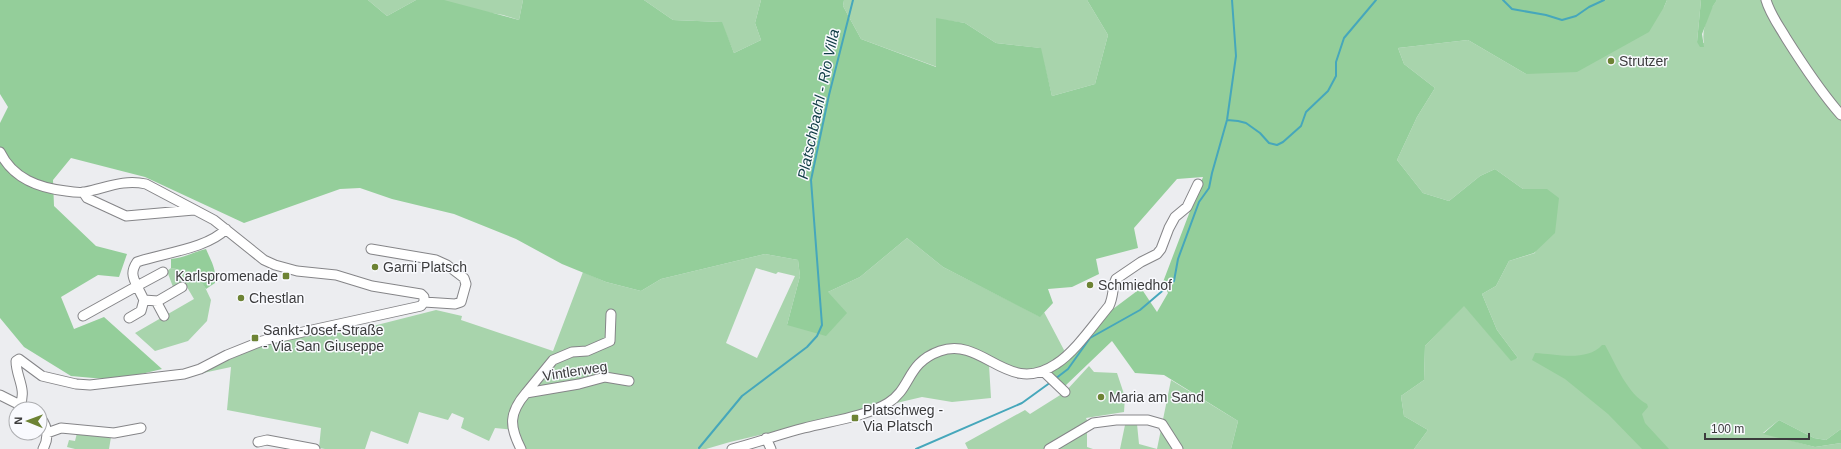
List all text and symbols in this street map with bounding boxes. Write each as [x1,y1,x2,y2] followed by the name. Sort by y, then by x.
[794,27,842,181] water label: Platschbachl - Rio Villa
[1619,53,1668,69] place label: Strutzer
[1606,56,1616,66] marker: Strutzer
[383,259,467,275] place label: Garni Platsch
[370,262,380,272] marker: Garni Platsch
[175,268,278,284] place label: Karlspromenade
[281,271,291,281] marker: Karlspromenade
[1098,277,1172,293] place label: Schmiedhof
[1085,280,1095,290] marker: Schmiedhof
[249,290,304,306] place label: Chestlan
[236,293,246,303] marker: Chestlan
[263,322,384,354] place label: Sankt-Josef-Straße - Via San Giuseppe
[250,333,260,343] marker: Sankt-Josef-Straße - Via San Giuseppe
[542,358,608,384] street label: Vintlerweg
[1109,389,1204,405] place label: Maria am Sand
[1096,392,1106,402] marker: Maria am Sand
[8,401,48,441] north arrow
[863,402,943,434] place label: Platschweg - Via Platsch
[850,413,860,423] marker: Platschweg - Via Platsch
[1705,415,1809,441] scale bar
[12,417,24,425] text: N
[1711,422,1744,436] text: 100 m

